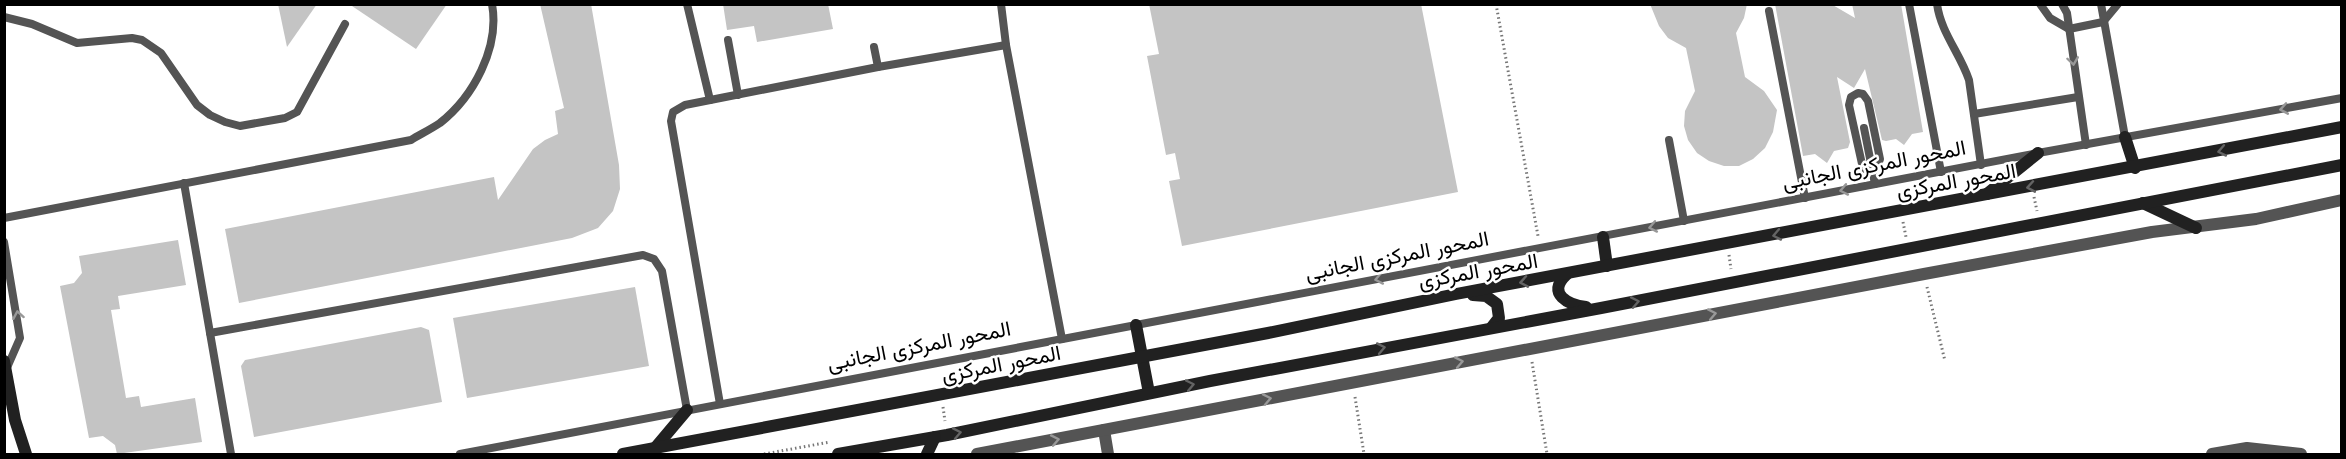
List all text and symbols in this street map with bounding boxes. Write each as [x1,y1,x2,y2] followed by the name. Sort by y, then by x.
[2067,57,2079,66] one-way arrow
[2279,102,2289,114] one-way arrow
[1780,135,1968,195] street label: المحور المركزى الجانبى
[2218,144,2228,157] one-way arrow
[1894,158,2018,204] street label: المحور المركزى
[2026,180,2036,193] one-way arrow
[1840,183,1850,196] one-way arrow
[1648,220,1658,233] one-way arrow
[1303,226,1491,286] street label: المحور المركزى الجانبى
[1772,228,1782,241] one-way arrow
[1416,248,1540,294] street label: المحور المركزى
[1374,272,1384,285] one-way arrow
[1519,275,1529,288] one-way arrow
[1629,296,1639,309] one-way arrow
[1707,308,1717,321] one-way arrow
[12,310,25,320] one-way arrow
[825,316,1013,376] street label: المحور المركزى الجانبى
[939,340,1063,388] street label: المحور المركزى
[1376,342,1386,355] one-way arrow
[1454,356,1464,369] one-way arrow
[1184,379,1194,392] one-way arrow
[1262,393,1272,406] one-way arrow
[952,427,962,440] one-way arrow
[1050,434,1060,447] one-way arrow

